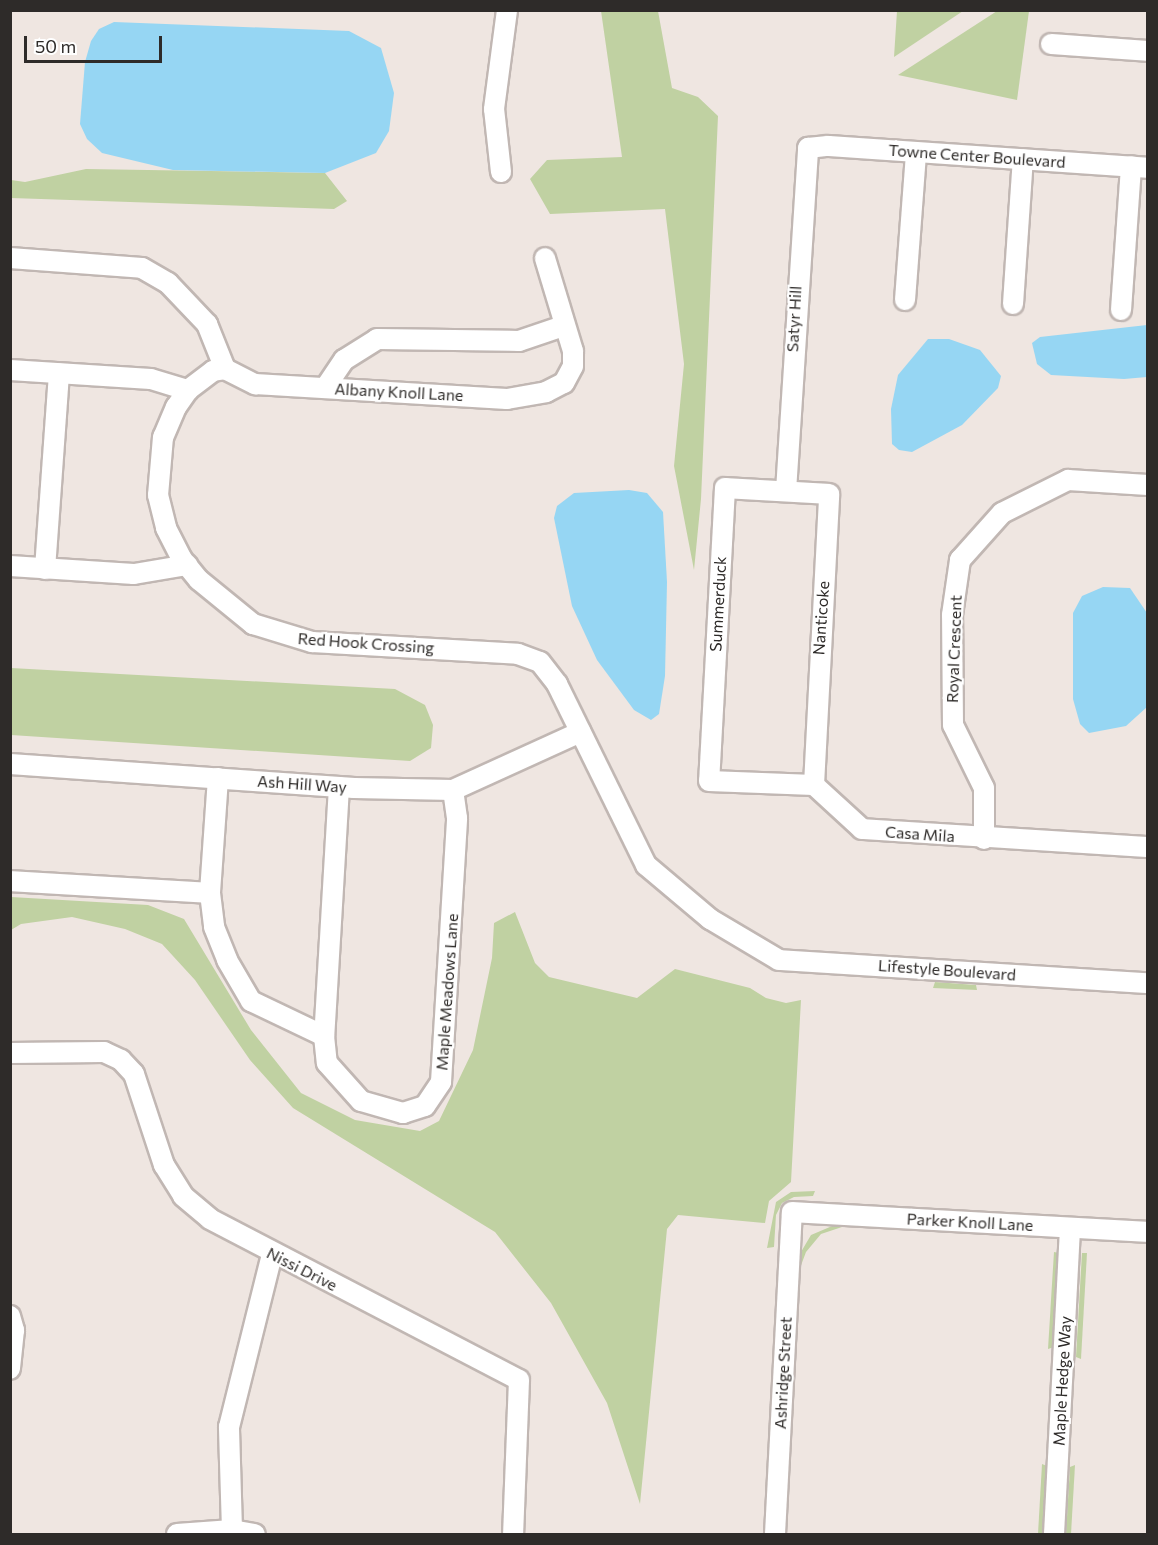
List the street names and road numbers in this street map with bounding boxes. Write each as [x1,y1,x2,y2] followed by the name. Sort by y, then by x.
[888,140,1066,172] street label: Towne Center Boulevard
[783,285,805,353] street label: Satyr Hill
[334,379,464,405] street label: Albany Knoll Lane
[706,556,730,652] street label: Summerduck
[809,580,833,656] street label: Nanticoke
[943,595,965,703] street label: Royal Crescent
[297,629,435,657] street label: Red Hook Crossing
[257,771,347,797] street label: Ash Hill Way
[884,822,956,846] street label: Casa Mila
[432,913,462,1071] street label: Maple Meadows Lane
[877,956,1017,984] street label: Lifestyle Boulevard
[906,1209,1034,1235] street label: Parker Knoll Lane
[264,1243,340,1295] street label: Nissi Drive
[1049,1315,1075,1447] street label: Maple Hedge Way
[770,1316,796,1430] street label: Ashridge Street

